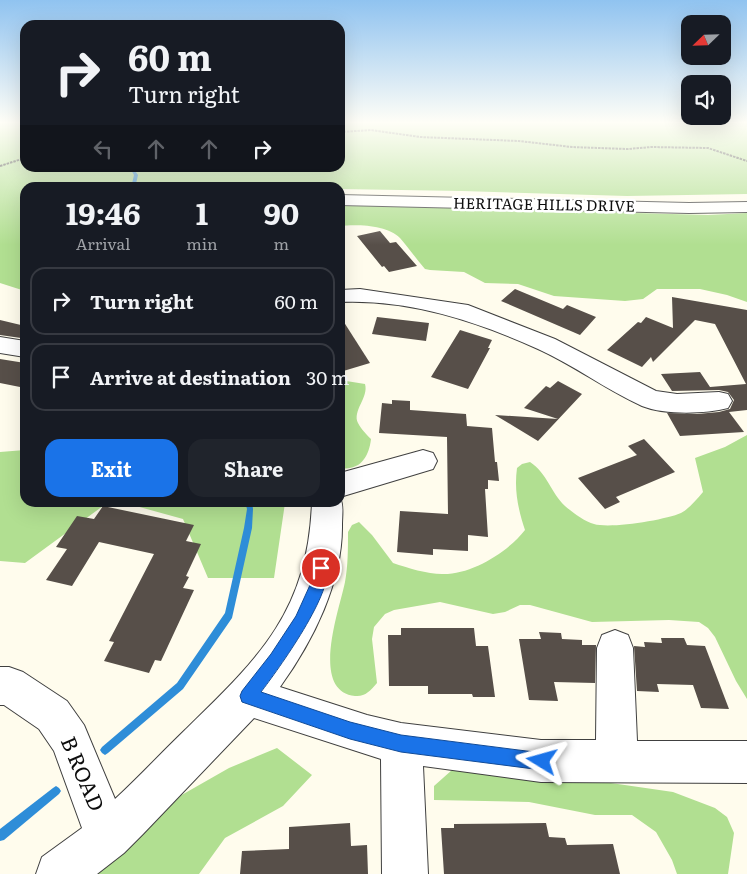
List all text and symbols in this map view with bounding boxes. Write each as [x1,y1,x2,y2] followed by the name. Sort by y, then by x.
[681,15,731,65] north arrow
[681,15,731,125] map controls
[128,30,212,82] text: 60 m
[45,40,110,105] icon: right
[681,75,731,125] button: sound
[128,77,240,110] text: Turn right
[89,135,117,163] icon: left
[142,135,170,163] icon: ahead
[195,135,223,163] icon: ahead
[248,135,276,163] icon: right
[66,190,140,234] text: 19:46
[196,190,208,234] text: 1
[263,190,299,234] text: 90
[453,190,635,217] street label: HERITAGE HILLS DRIVE
[76,231,130,255] text: Arrival
[186,231,218,255] text: min
[274,231,289,255] text: m
[47,287,75,315] icon: right
[90,287,194,315] text: Turn right
[275,287,318,315] text: 60 m
[47,363,75,391] icon: arrive
[90,363,291,391] text: Arrive at destination
[306,363,349,391] text: 30 m
[45,439,178,497] button: Exit
[188,439,320,497] button: Share
[300,547,342,589] pin
[307,554,335,582] icon: arrive
[55,731,114,815] street label: B ROAD
[515,734,567,786] position arrow

